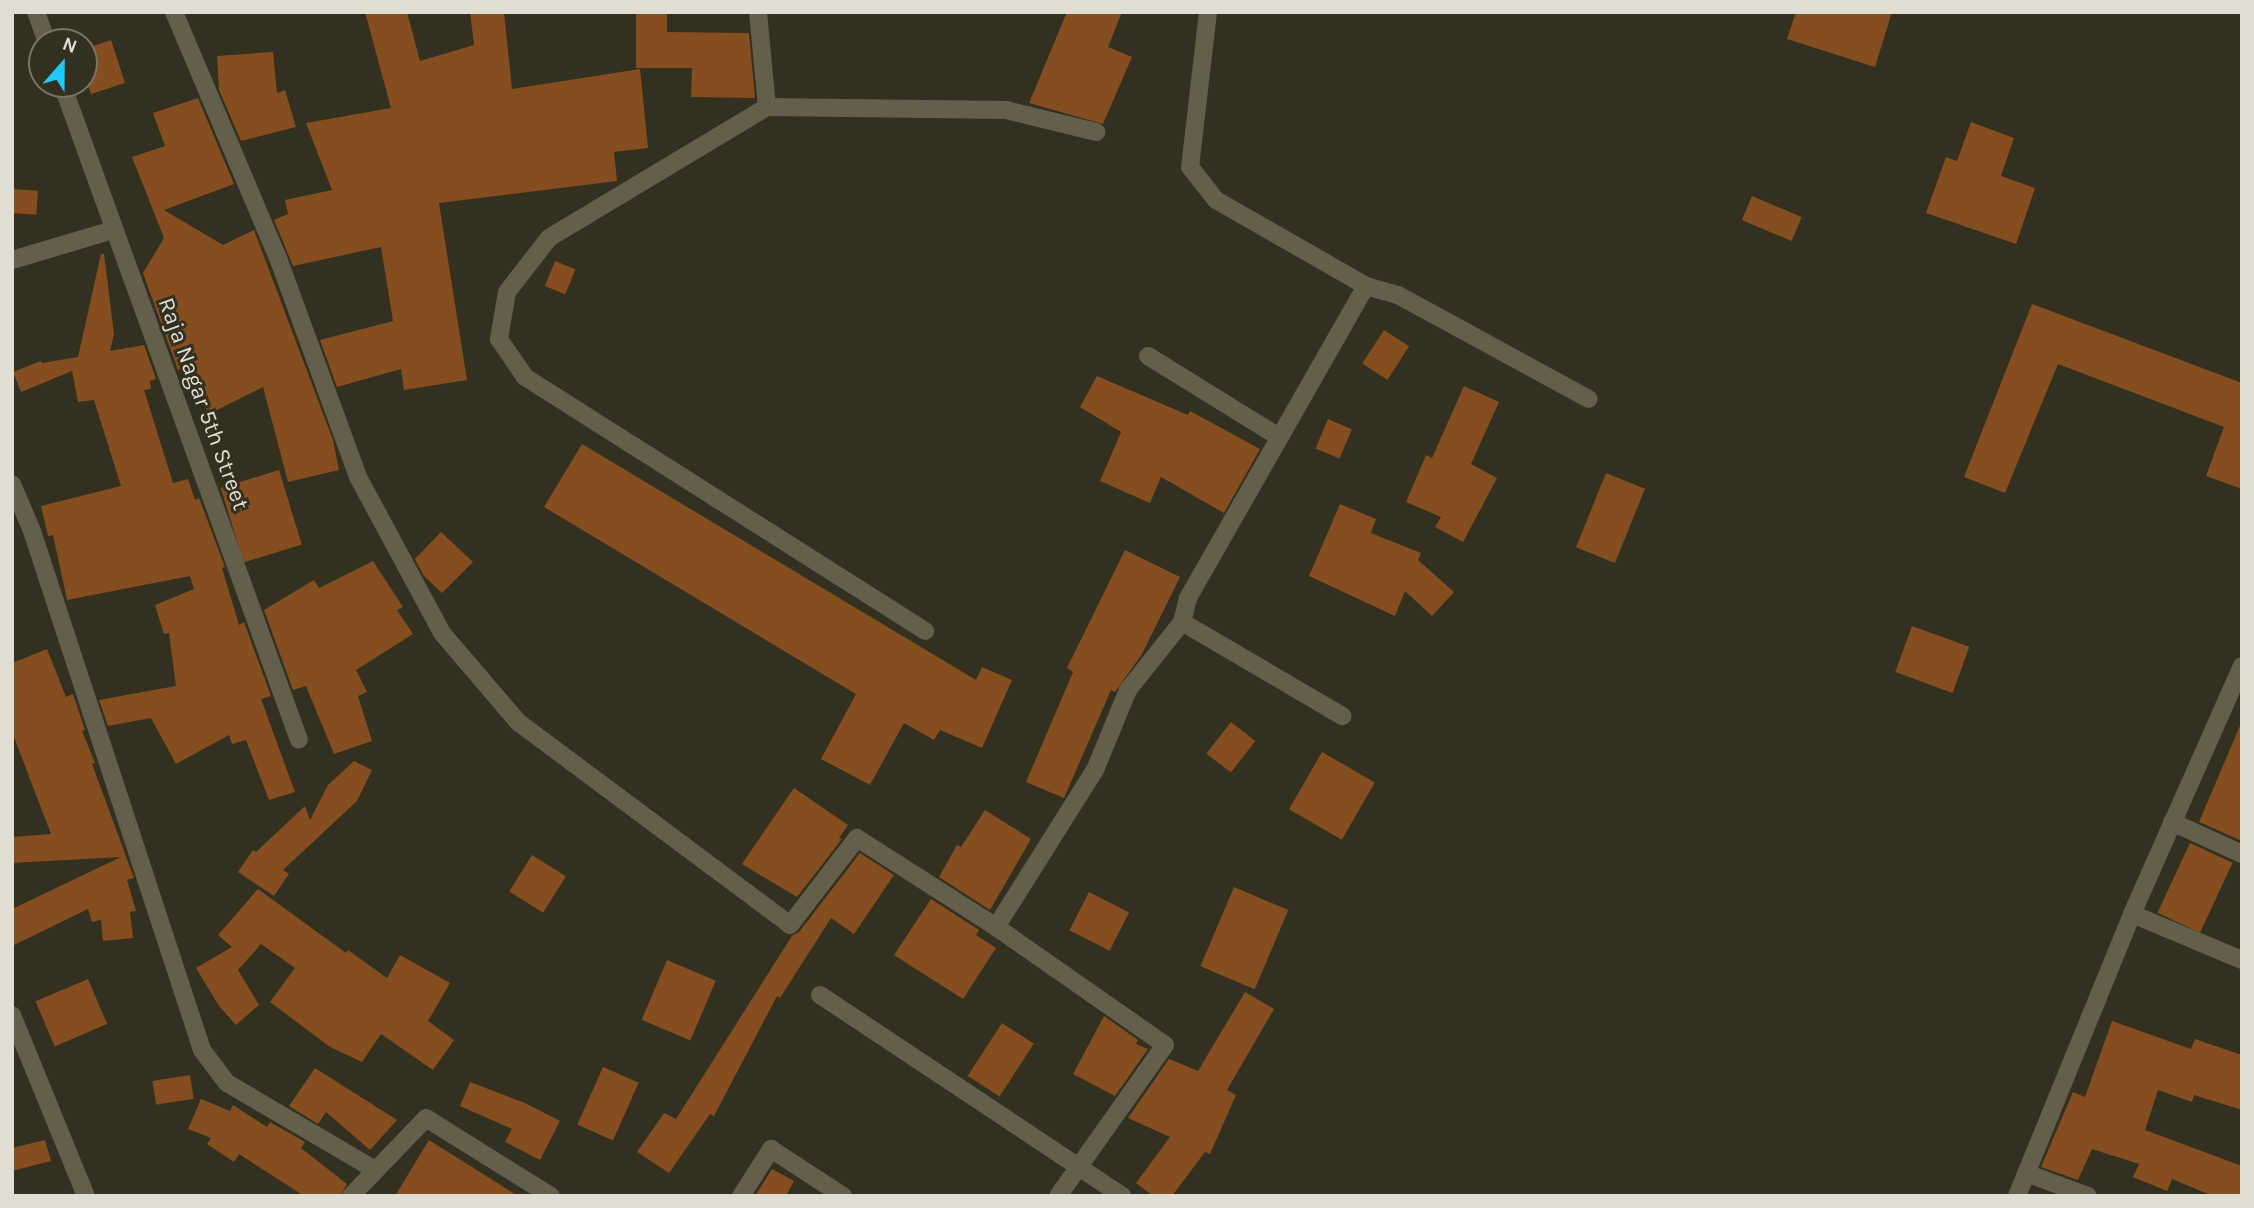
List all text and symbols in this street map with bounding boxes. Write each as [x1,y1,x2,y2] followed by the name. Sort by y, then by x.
[28,28,98,98] north arrow
[60,33,80,58] text: N
[152,294,254,514] street label: Raja Nagar 5th Street

